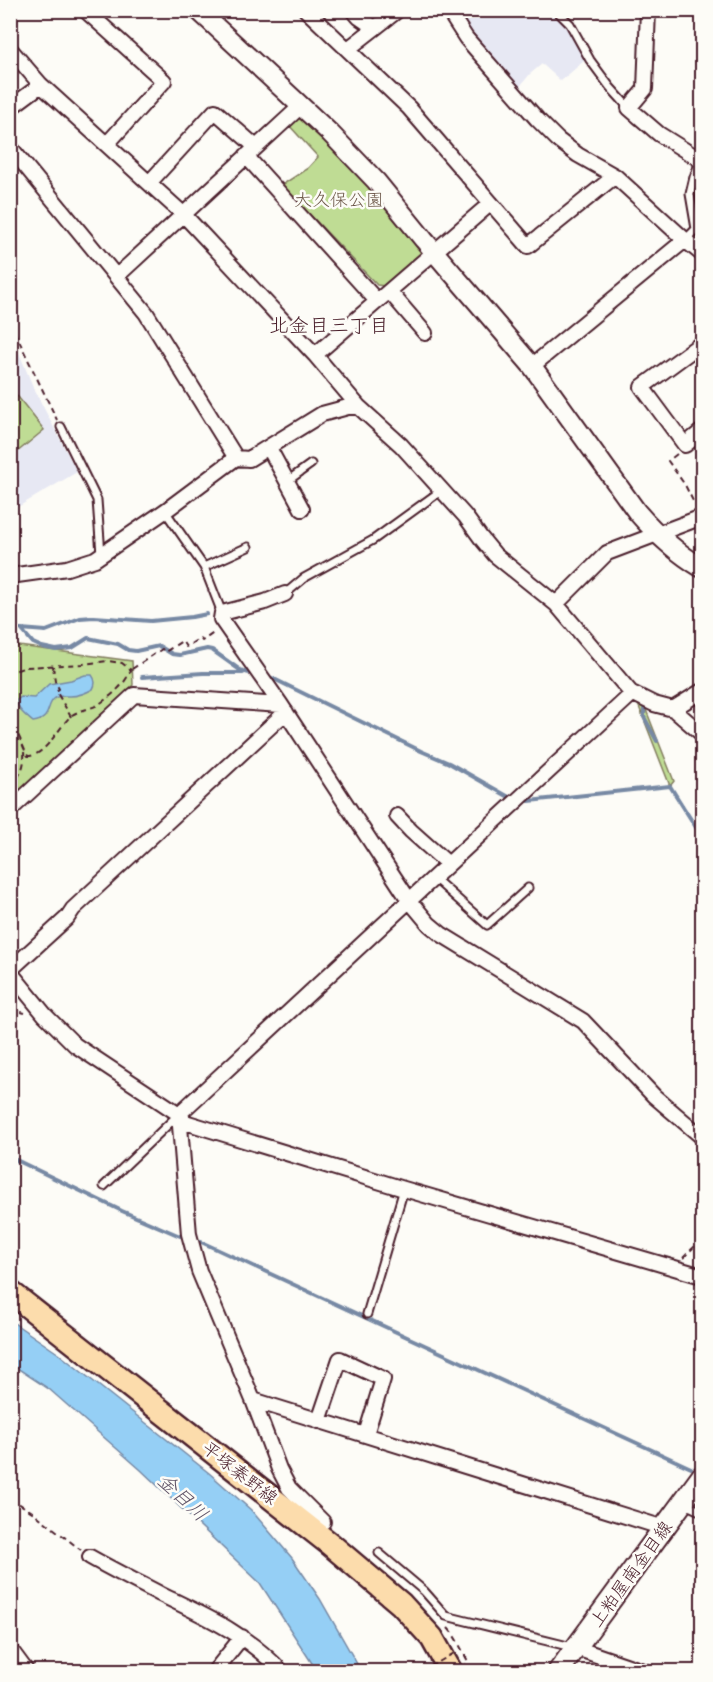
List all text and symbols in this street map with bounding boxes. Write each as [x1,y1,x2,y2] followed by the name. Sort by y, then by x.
[294,188,384,212] park label: 大久保公園
[269,312,389,338] district label: 北金目三丁目
[197,1436,283,1510] street label: 平塚秦野線
[152,1467,214,1527] water label: 金目川
[584,1516,678,1632] street label: 上粕屋南金目線

